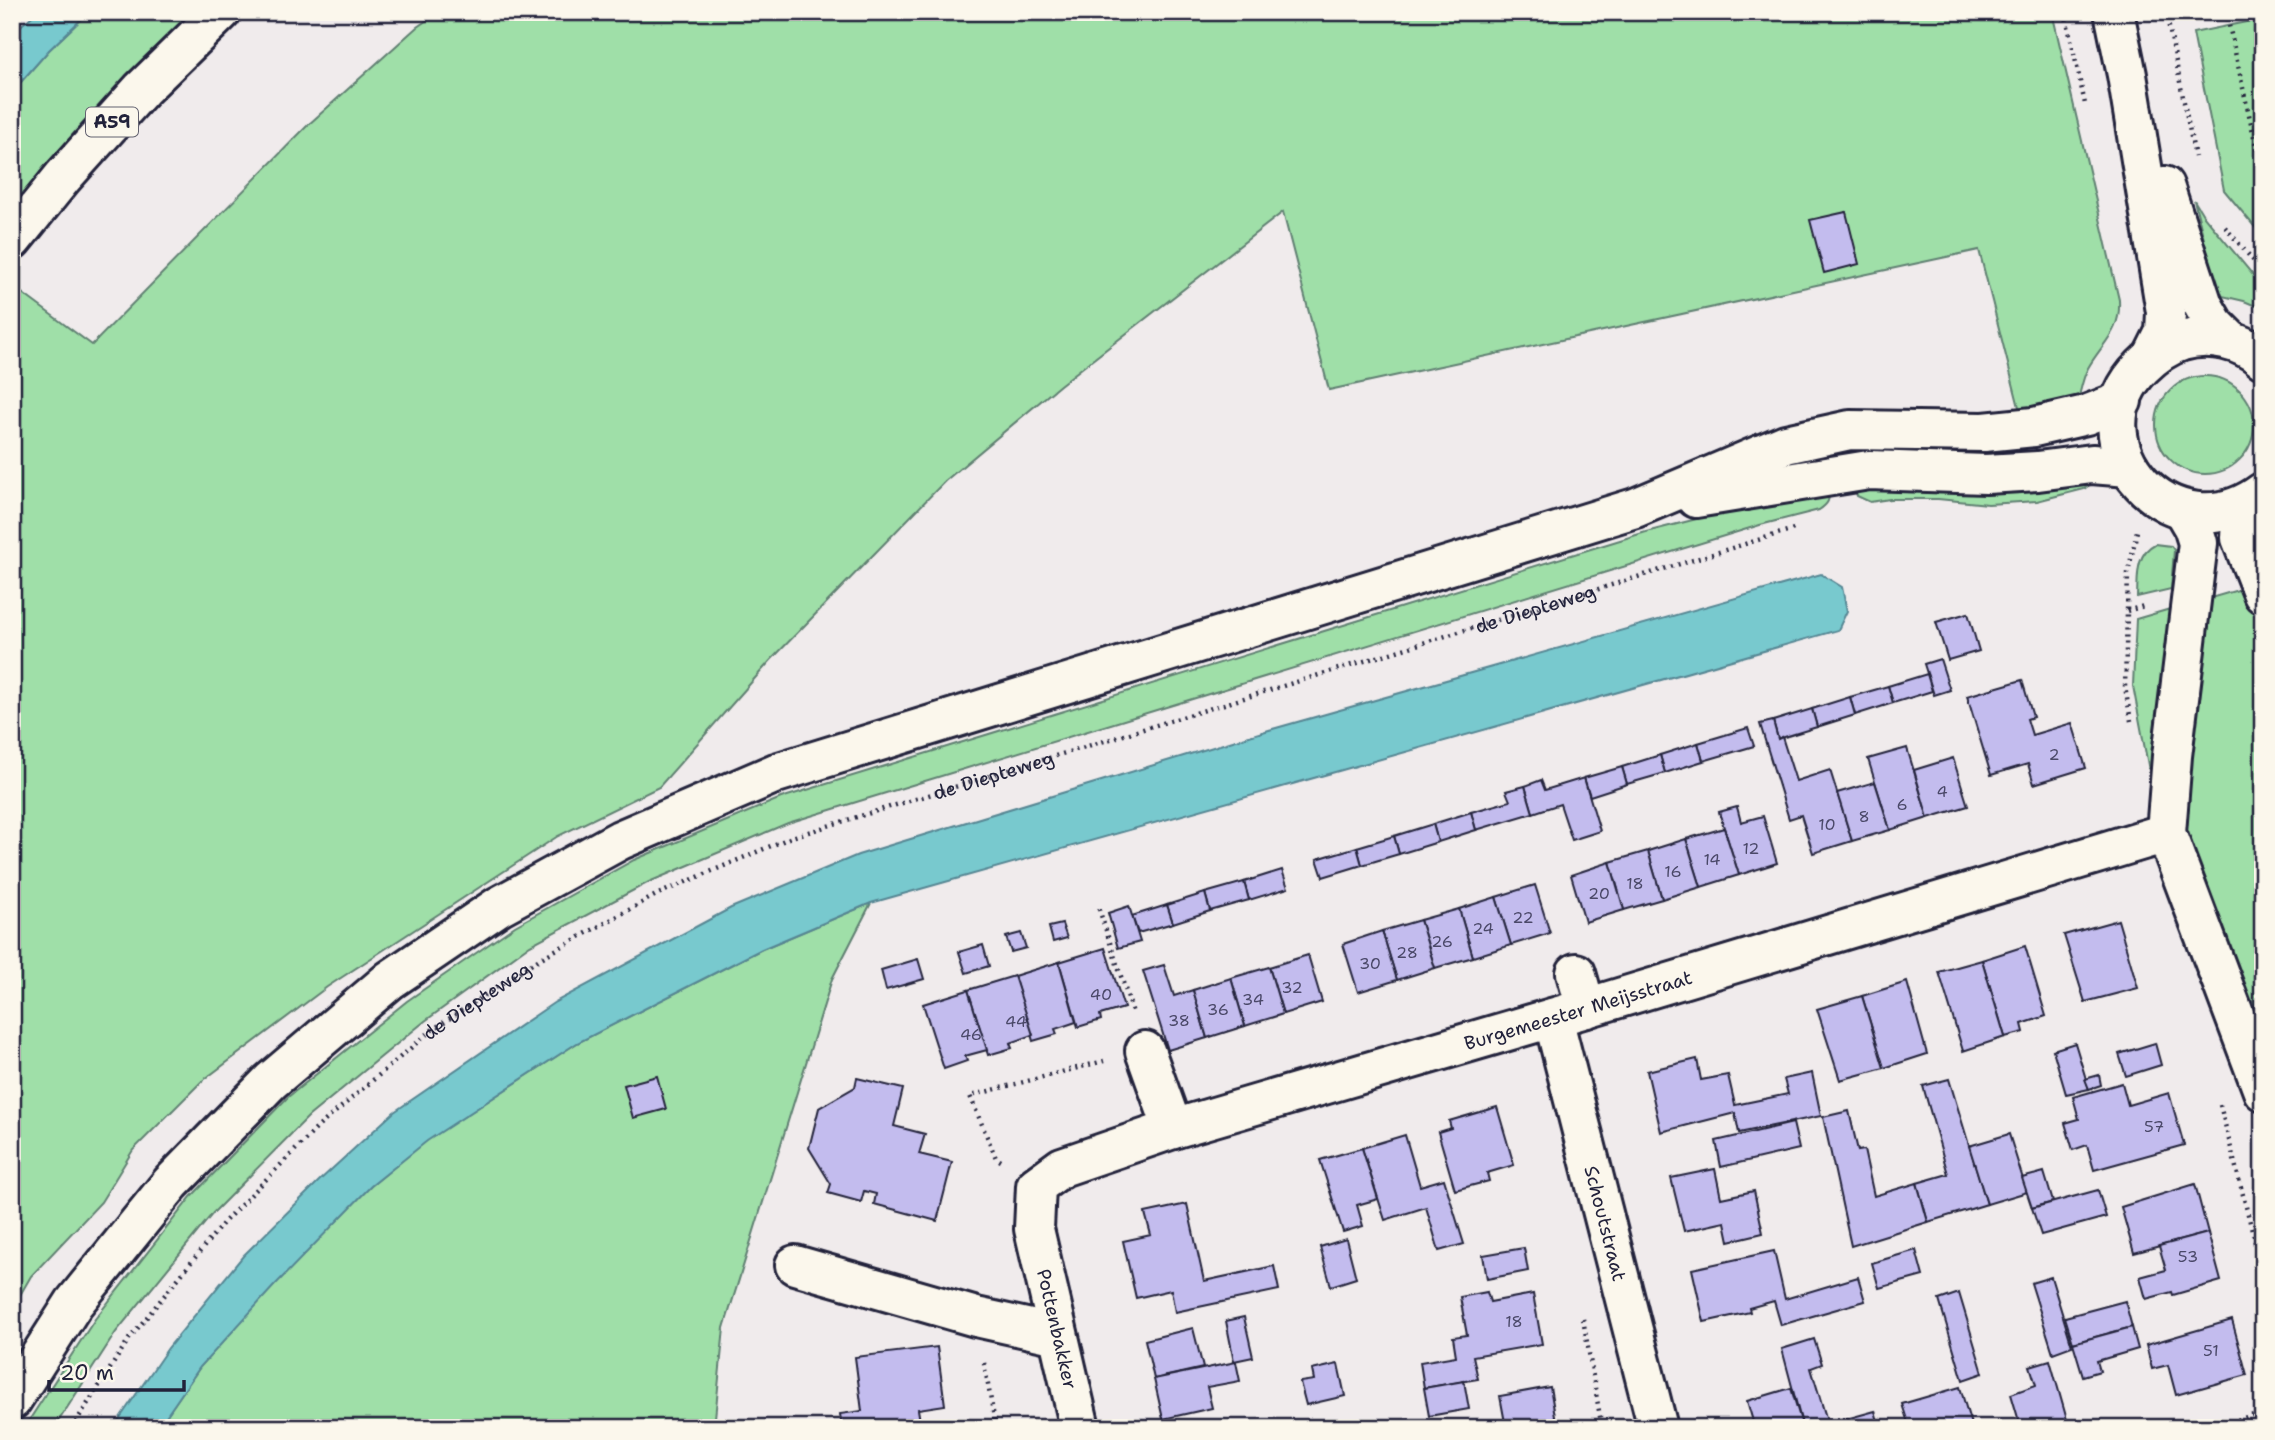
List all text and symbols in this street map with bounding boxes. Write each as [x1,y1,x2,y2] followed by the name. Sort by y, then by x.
[86,107,138,136] road number: A59
[1472,578,1599,639] street label: de Diepteweg
[2048,744,2060,765] house number: 2
[930,745,1057,805] street label: de Diepteweg
[1936,781,1948,802] house number: 4
[1896,794,1908,815] house number: 6
[1858,806,1870,827] house number: 8
[1818,814,1836,835] house number: 10
[1742,838,1760,859] house number: 12
[1703,849,1721,870] house number: 14
[1664,861,1682,882] house number: 16
[1626,873,1644,894] house number: 18
[1588,883,1610,904] house number: 20
[1512,907,1534,928] house number: 22
[1472,918,1494,939] house number: 24
[1431,931,1453,952] house number: 26
[1396,942,1418,963] house number: 28
[1359,953,1381,974] house number: 30
[417,956,535,1045] street label: de Diepteweg
[1461,964,1695,1056] street label: Burgemeester Meijsstraat
[1281,977,1303,998] house number: 32
[1090,984,1112,1005] house number: 40
[1242,989,1264,1010] house number: 34
[1207,999,1229,1020] house number: 36
[1168,1010,1190,1031] house number: 38
[1005,1011,1027,1032] house number: 44
[960,1024,982,1045] house number: 46
[2144,1116,2164,1137] house number: 57
[1579,1163,1632,1284] street label: Schoutstraat
[2178,1246,2198,1267] house number: 53
[1031,1266,1083,1392] street label: Pottenbakker
[1505,1311,1523,1332] house number: 18
[2203,1340,2219,1361] house number: 51
[49,1349,184,1393] scale bar
[60,1359,114,1387] text: 20 m

